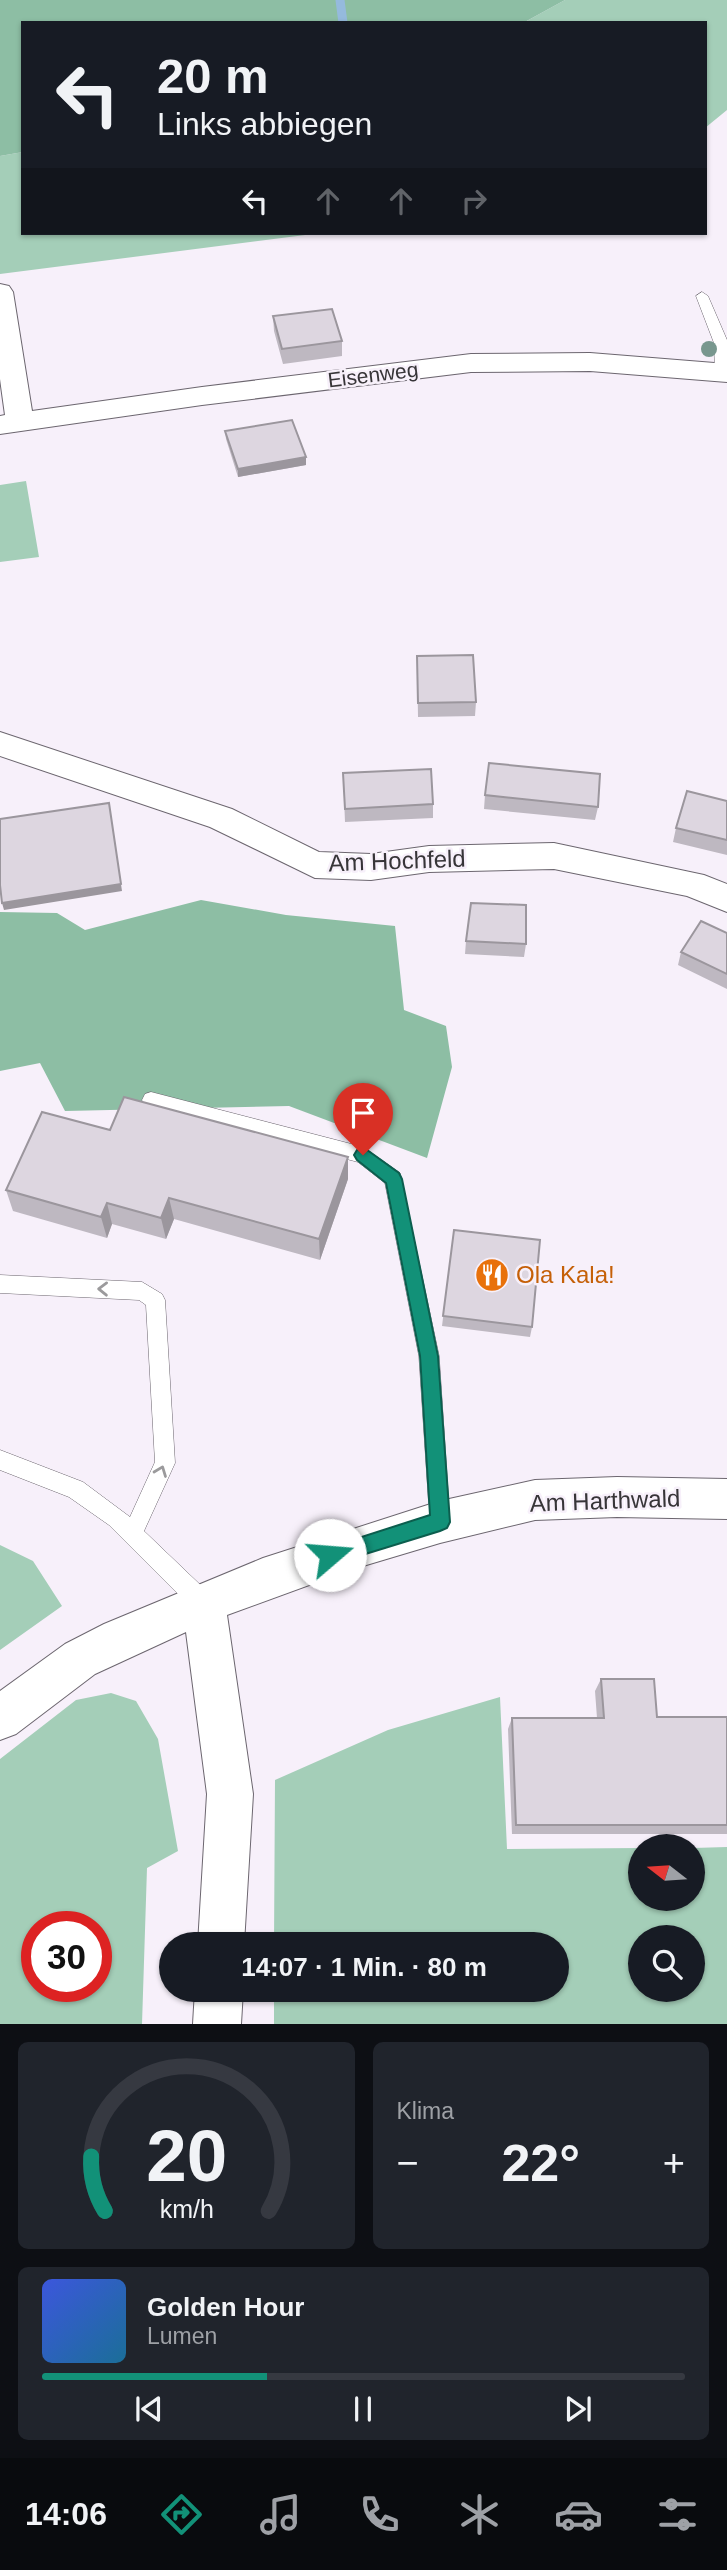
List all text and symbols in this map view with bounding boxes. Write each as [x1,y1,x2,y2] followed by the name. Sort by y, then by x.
[42,49,133,140] icon: left
[157,49,269,103] text: 20 m
[157,106,372,142] text: Links abbiegen
[236,182,274,220] icon: left
[309,182,347,220] icon: ahead
[382,182,420,220] icon: ahead
[455,182,493,220] icon: right
[326,358,420,391] street label: Eisenweg
[328,845,466,876] street label: Am Hochfeld
[333,1083,393,1155] pin
[344,1094,382,1132] icon: arrive
[473,1256,511,1294] restaurant icon: Ola Kala!
[516,1261,615,1288] place label: Ola Kala!
[97,1282,108,1297] one-way arrow
[152,1466,166,1478] one-way arrow
[529,1484,681,1517] street label: Am Harthwald
[293,1518,367,1592] position arrow
[628,1834,705,1911] north arrow
[628,1834,705,2002] map controls
[21,1911,112,2002] speed limit sign: 30
[628,1925,705,2002] button: search
[241,1952,487,1982] text: 14:07 · 1 Min. · 80 m
[397,2098,454,2124] text: Klima
[146,2116,227,2197] text: 20
[501,2134,580,2192] text: 22°
[397,2142,419,2184] text: −
[663,2142,685,2184] text: +
[159,2195,213,2223] text: km/h
[147,2292,304,2322] text: Golden Hour
[147,2323,217,2349] text: Lumen
[130,2390,168,2428] icon: previous
[344,2390,382,2428] icon: pause
[559,2390,597,2428] icon: next
[157,2490,206,2539] icon: directions
[256,2490,305,2539] icon: music
[355,2490,404,2539] icon: phone
[455,2490,504,2539] icon: climate
[554,2490,603,2539] icon: car
[653,2490,702,2539] icon: filters
[25,2496,107,2532] text: 14:06

